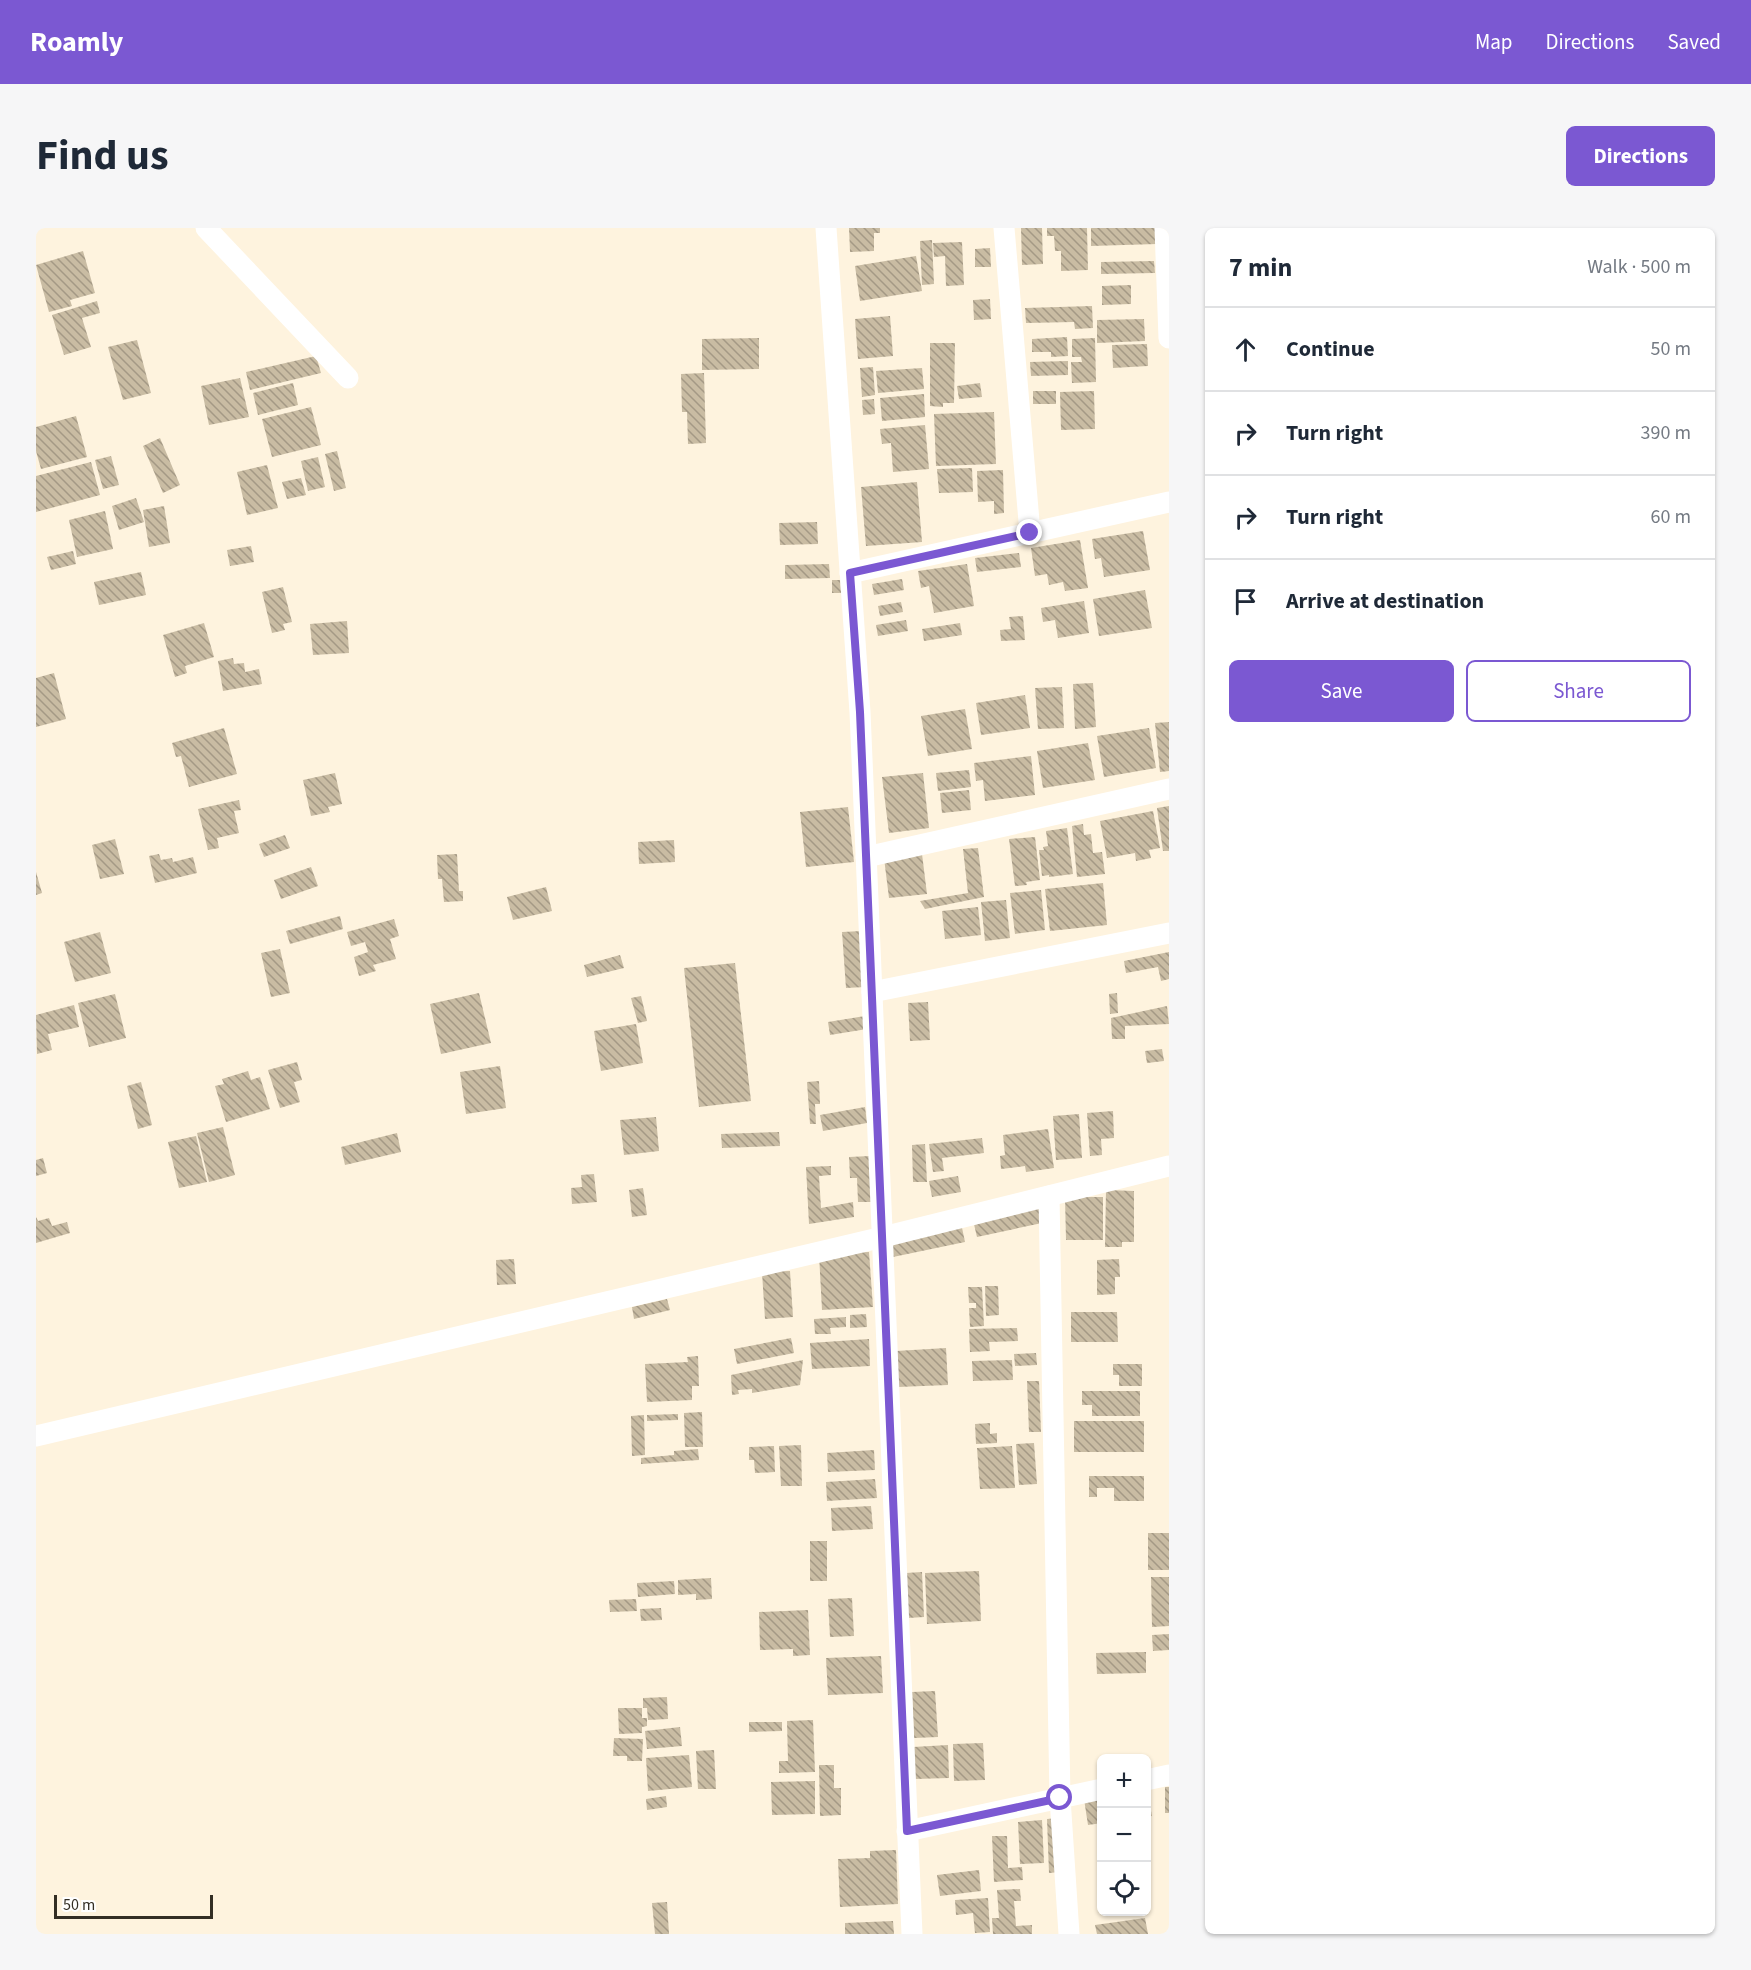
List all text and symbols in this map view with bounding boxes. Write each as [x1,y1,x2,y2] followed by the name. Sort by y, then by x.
[30,22,123,62] text: Roamly
[1475,27,1513,57] text: Map
[1546,27,1634,57] text: Directions
[1667,27,1721,57] text: Saved
[36,126,169,186] text: Find us
[1566,126,1715,186] button: Directions
[1229,249,1292,286] text: 7 min
[1587,253,1691,281] text: Walk · 500 m
[1229,333,1262,366] icon: ahead
[1286,333,1375,365] text: Continue
[1651,335,1691,363] text: 50 m
[1229,417,1262,450] icon: right
[1286,417,1383,449] text: Turn right
[1641,419,1691,447] text: 390 m
[1229,501,1262,534] icon: right
[1286,501,1383,533] text: Turn right
[1651,503,1691,531] text: 60 m
[1016,519,1042,545] route end
[1229,585,1262,618] icon: arrive
[1286,585,1484,617] text: Arrive at destination
[1229,660,1454,722] button: Save
[1466,660,1691,722] button: Share
[1097,1754,1151,1916] map controls
[1097,1754,1151,1808] button: +
[1046,1784,1072,1810] route start
[1097,1808,1151,1862] button: −
[1097,1862,1151,1916] button: locate
[54,1892,213,1920] scale bar
[63,1894,95,1916] text: 50 m

